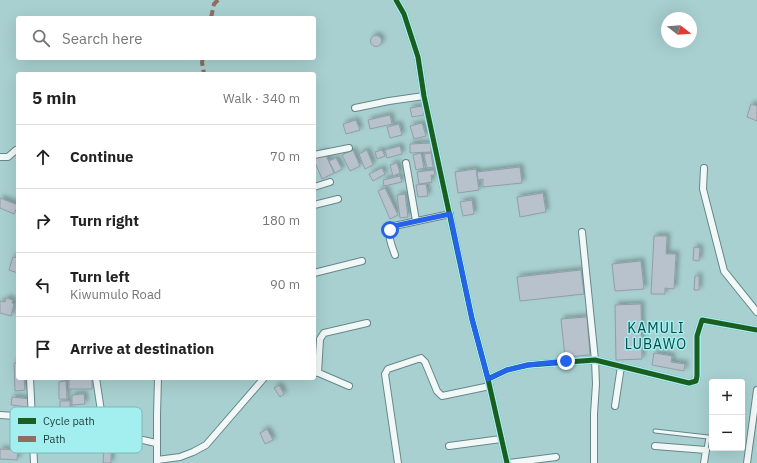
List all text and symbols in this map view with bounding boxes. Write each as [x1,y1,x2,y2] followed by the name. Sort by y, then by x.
[661,12,697,48] north arrow
[16,16,316,60] search box
[30,27,52,49] icon: search
[62,29,142,48] text: Search here
[32,87,76,109] text: 5 min
[223,90,300,107] text: Walk · 340 m
[32,146,54,168] icon: ahead
[70,147,134,166] text: Continue
[270,148,300,165] text: 70 m
[32,210,54,232] icon: right
[70,211,139,230] text: Turn right
[262,212,300,229] text: 180 m
[381,221,399,239] route start
[70,267,130,286] text: Turn left
[32,274,54,296] icon: left
[270,276,300,293] text: 90 m
[70,286,161,303] text: Kiwumulo Road
[625,319,687,353] district label: KAMULI LUBAWO
[32,338,54,360] icon: arrive
[70,339,214,358] text: Arrive at destination
[557,352,575,370] route end
[709,379,745,451] map controls
[709,379,745,415] button: +
[10,407,142,453] legend
[43,414,95,428] text: Cycle path
[709,415,745,451] button: −
[43,432,66,446] text: Path

